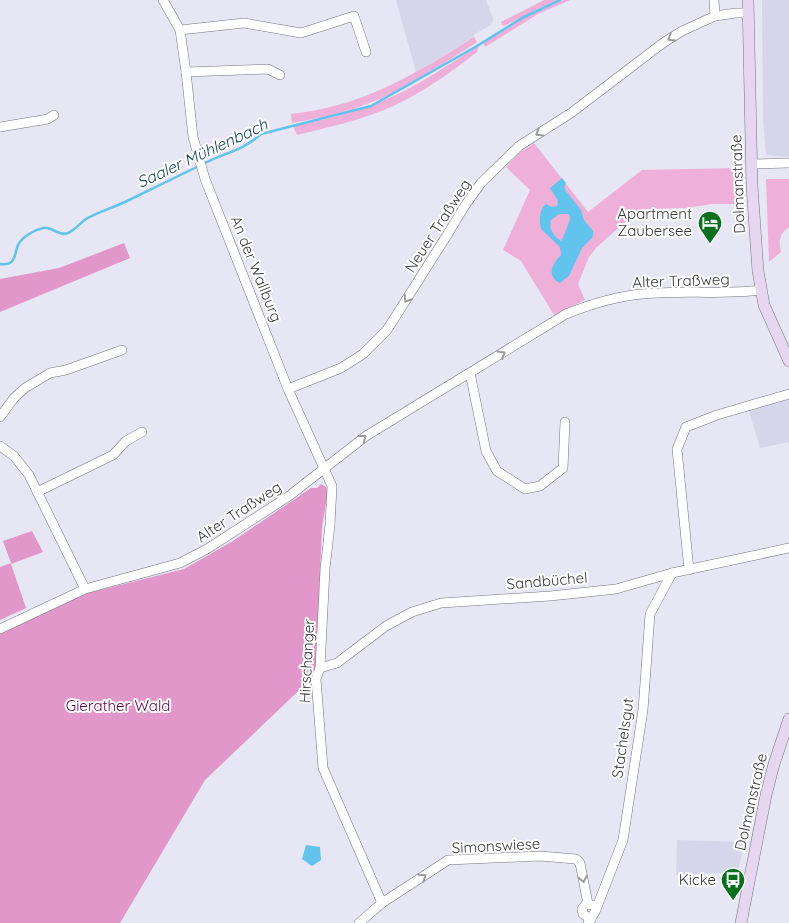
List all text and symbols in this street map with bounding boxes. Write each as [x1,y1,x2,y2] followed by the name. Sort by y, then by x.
[668,32,677,41] one-way arrow
[134,114,271,192] water label: Saaler Mühlenbach
[536,126,545,136] one-way arrow
[726,134,749,234] street label: Dolmanstraße
[400,176,475,276] street label: Neuer Traßweg
[617,204,692,240] place label: Apartment Zaubersee
[697,210,723,244] hotel icon: Apartment Zaubersee
[227,213,286,325] street label: An der Wallburg
[632,269,730,292] street label: Alter Traßweg
[404,293,413,303] one-way arrow
[496,350,505,360] one-way arrow
[357,436,366,444] one-way arrow
[193,477,285,546] street label: Alter Traßweg
[506,568,588,594] street label: Sandbüchel
[295,618,318,704] street label: Hirschanger
[66,696,170,715] park label: Gierather Wald
[607,697,638,779] street label: Stachelsgut
[730,751,771,852] street label: Dolmanstraße
[451,834,541,857] street label: Simonswiese
[720,867,746,901] bus stop icon: Kicke
[679,870,716,889] place label: Kicke
[417,873,426,883] one-way arrow
[577,874,588,883] one-way arrow

